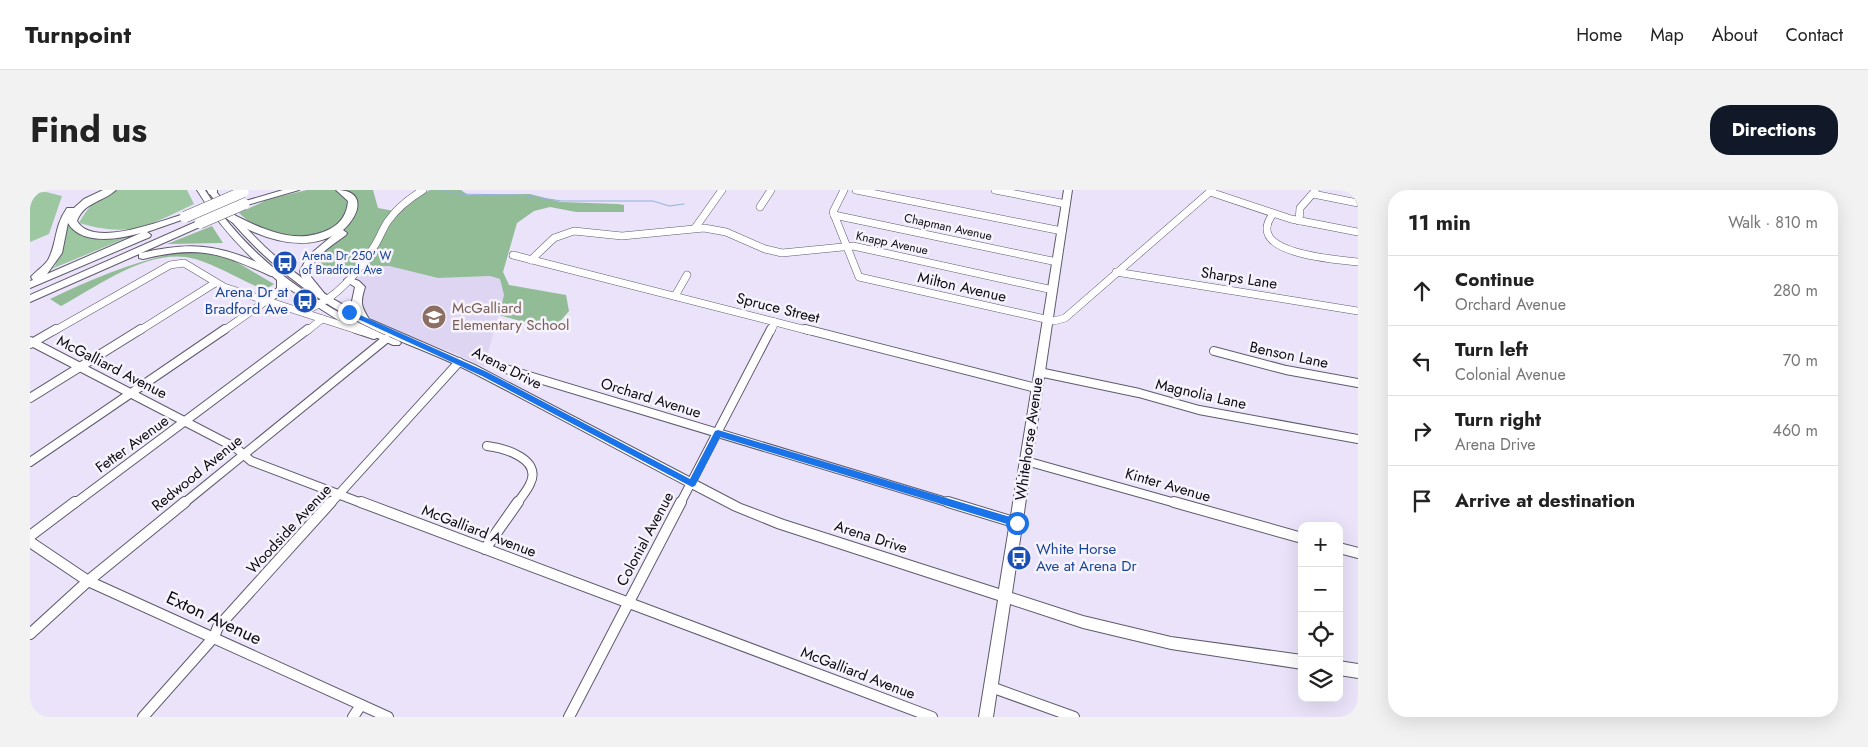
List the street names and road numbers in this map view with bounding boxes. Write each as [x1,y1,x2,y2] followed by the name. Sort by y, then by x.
[902,209,994,245] street label: Chapman Avenue
[854,227,930,259] street label: Knapp Avenue
[1199,261,1279,295] street label: Sharps Lane
[915,266,1009,308] street label: Milton Avenue
[734,287,822,329] street label: Spruce Street
[53,330,171,404] street label: McGalliard Avenue
[1248,336,1331,374] street label: Benson Lane
[468,341,546,395] street label: Arena Drive
[598,372,704,424] street label: Orchard Avenue
[1153,373,1249,415] street label: Magnolia Lane
[1009,376,1049,502] street label: Whitehorse Avenue
[91,410,174,478] street label: Fetter Avenue
[147,429,247,516] street label: Redwood Avenue
[1123,462,1214,508] street label: Kinter Avenue
[241,479,337,579] street label: Woodside Avenue
[611,488,679,590] street label: Colonial Avenue
[419,499,540,563] street label: McGalliard Avenue
[832,515,911,559] street label: Arena Drive
[162,585,266,651] street label: Exton Avenue
[798,641,919,705] street label: McGalliard Avenue

